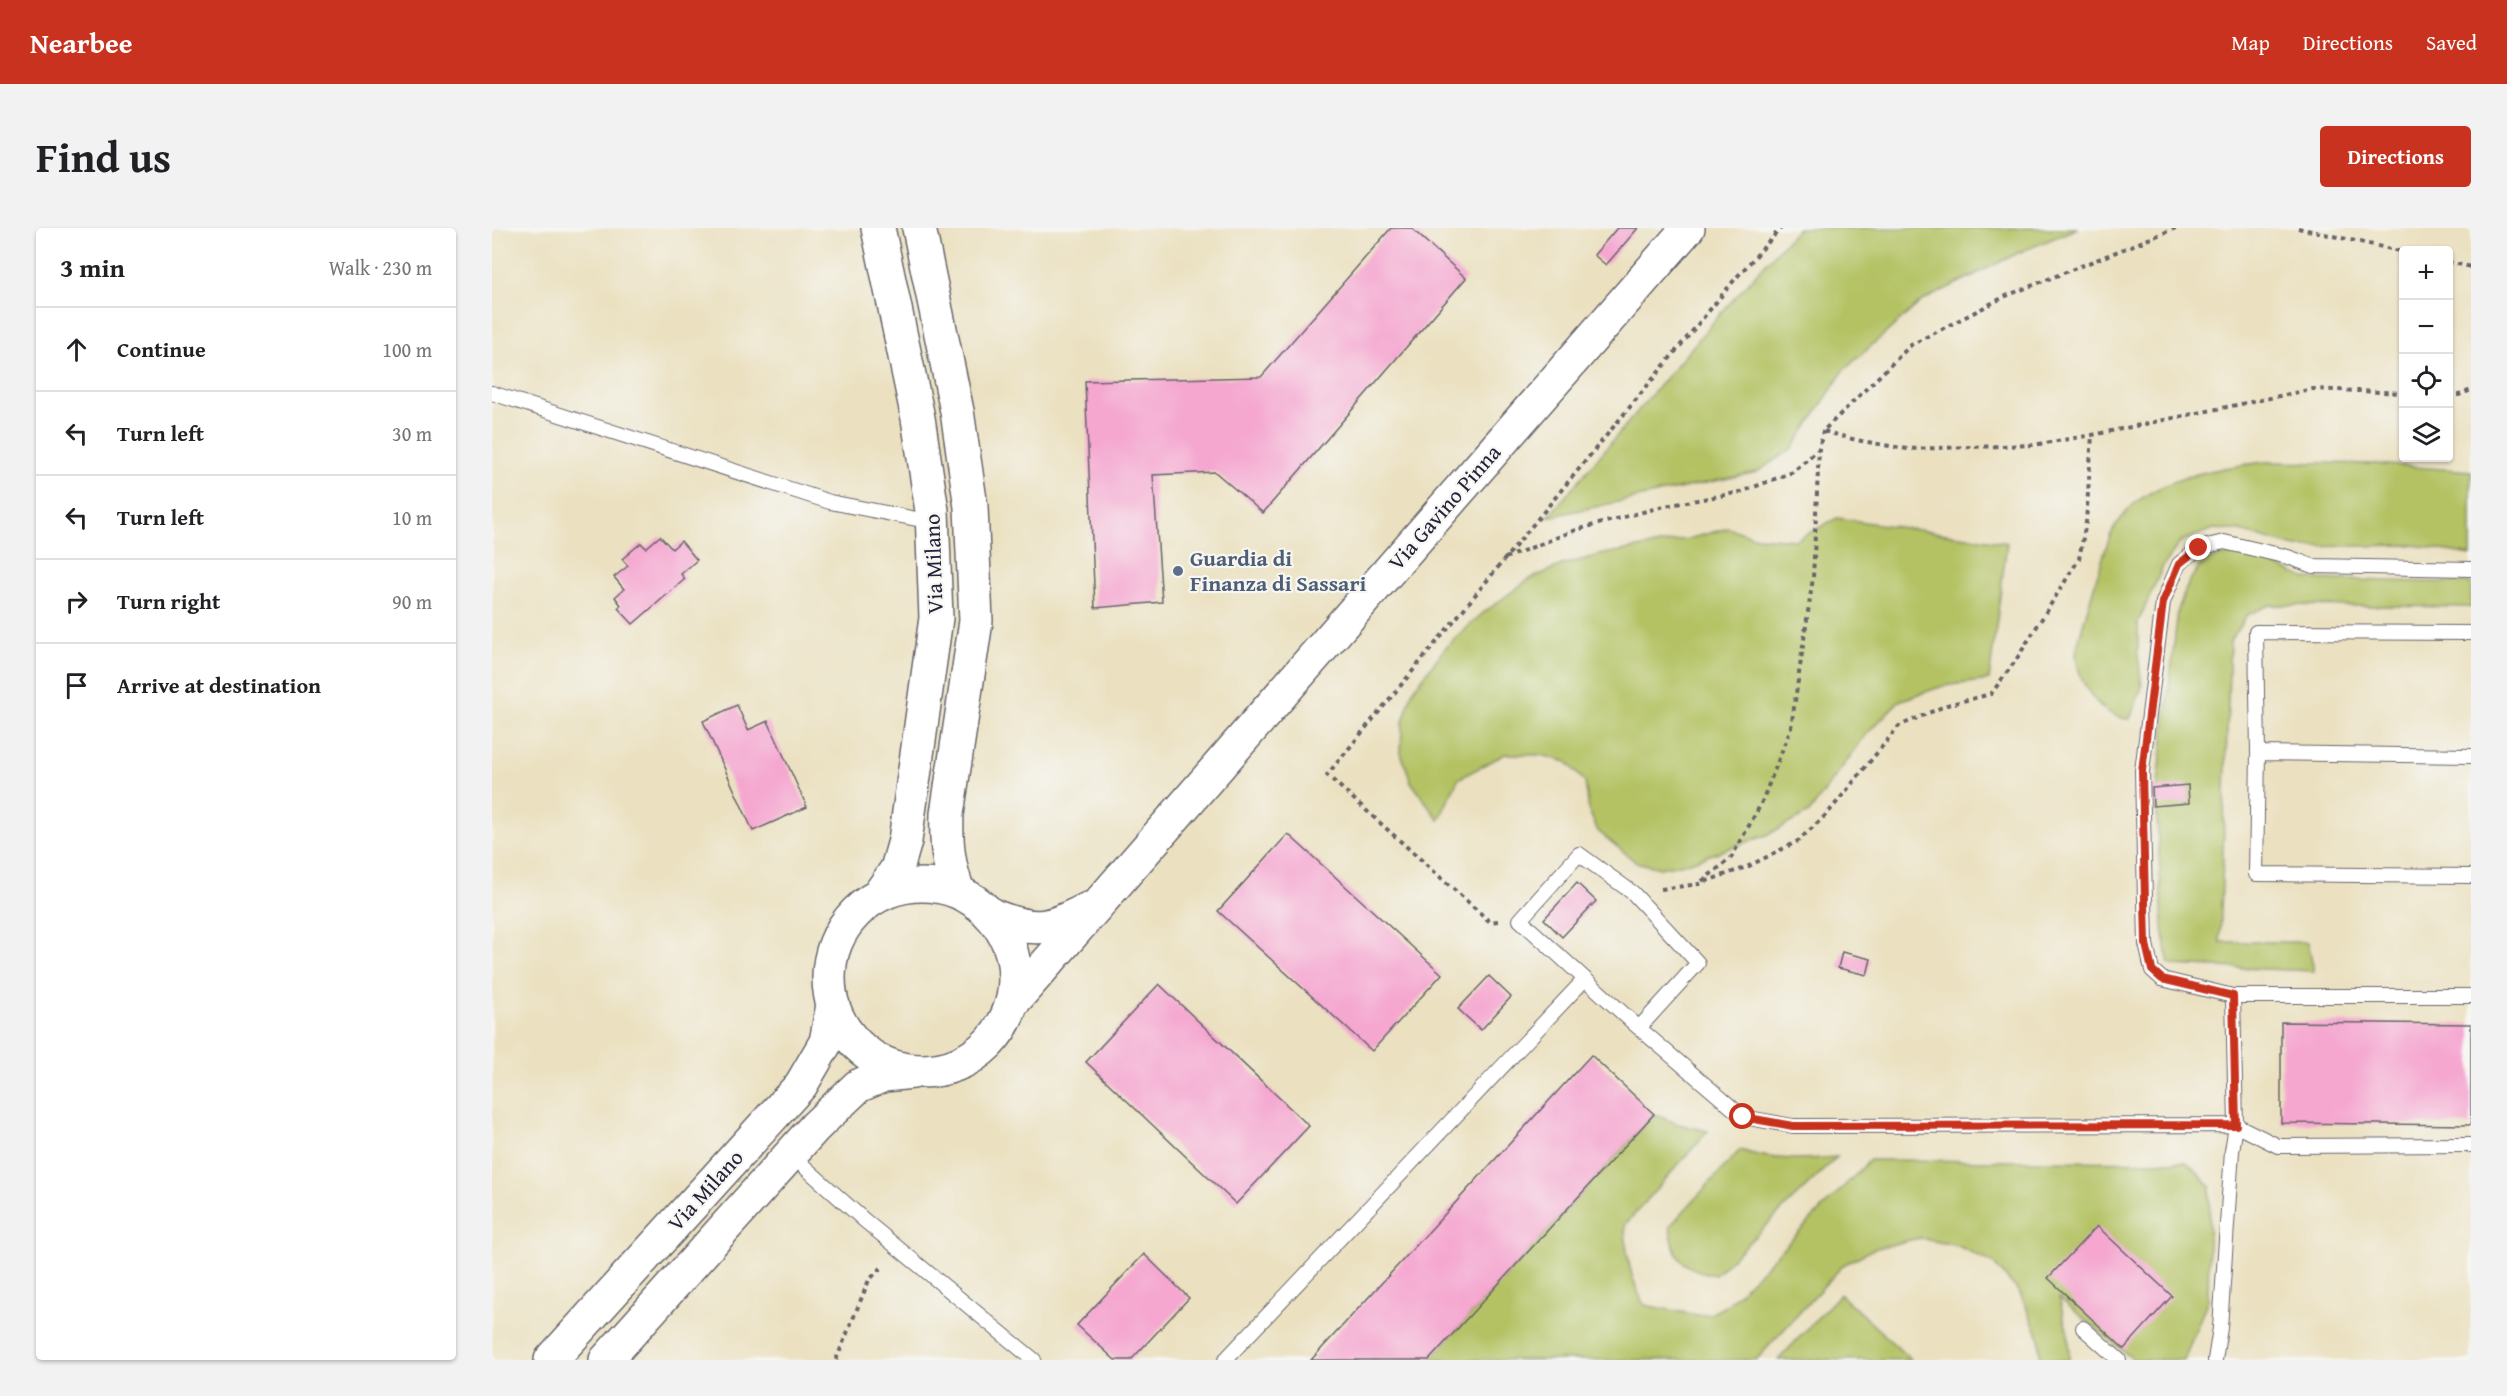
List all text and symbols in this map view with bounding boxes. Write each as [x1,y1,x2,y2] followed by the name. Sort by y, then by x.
[30,22,133,63] text: Nearbee
[2231,27,2270,58] text: Map
[2303,27,2393,58] text: Directions
[2426,27,2477,58] text: Saved
[36,126,171,187] text: Find us
[2320,126,2471,187] button: Directions
[2399,246,2453,462] map controls
[2399,246,2453,300] button: +
[60,248,125,287] text: 3 min
[329,253,432,282] text: Walk · 230 m
[2399,300,2453,354] button: −
[60,333,93,366] icon: ahead
[117,333,206,365] text: Continue
[382,335,432,364] text: 100 m
[2399,354,2453,408] button: locate
[2399,408,2453,462] button: layers
[60,417,93,450] icon: left
[117,417,204,449] text: Turn left
[392,419,432,448] text: 30 m
[1380,437,1508,577] street label: Via Gavino Pinna
[60,501,93,534] icon: left
[117,501,204,533] text: Turn left
[392,503,432,532] text: 10 m
[915,513,951,615] street label: Via Milano
[2185,534,2211,560] route end
[1190,542,1366,599] place label: Guardia di Finanza di Sassari
[1171,564,1185,578] marker: Guardia di Finanza di Sassari
[60,585,93,618] icon: right
[117,585,220,617] text: Turn right
[392,587,432,616] text: 90 m
[60,669,93,702] icon: arrive
[117,669,321,701] text: Arrive at destination
[1729,1103,1755,1129] route start
[660,1142,750,1238] street label: Via Milano

